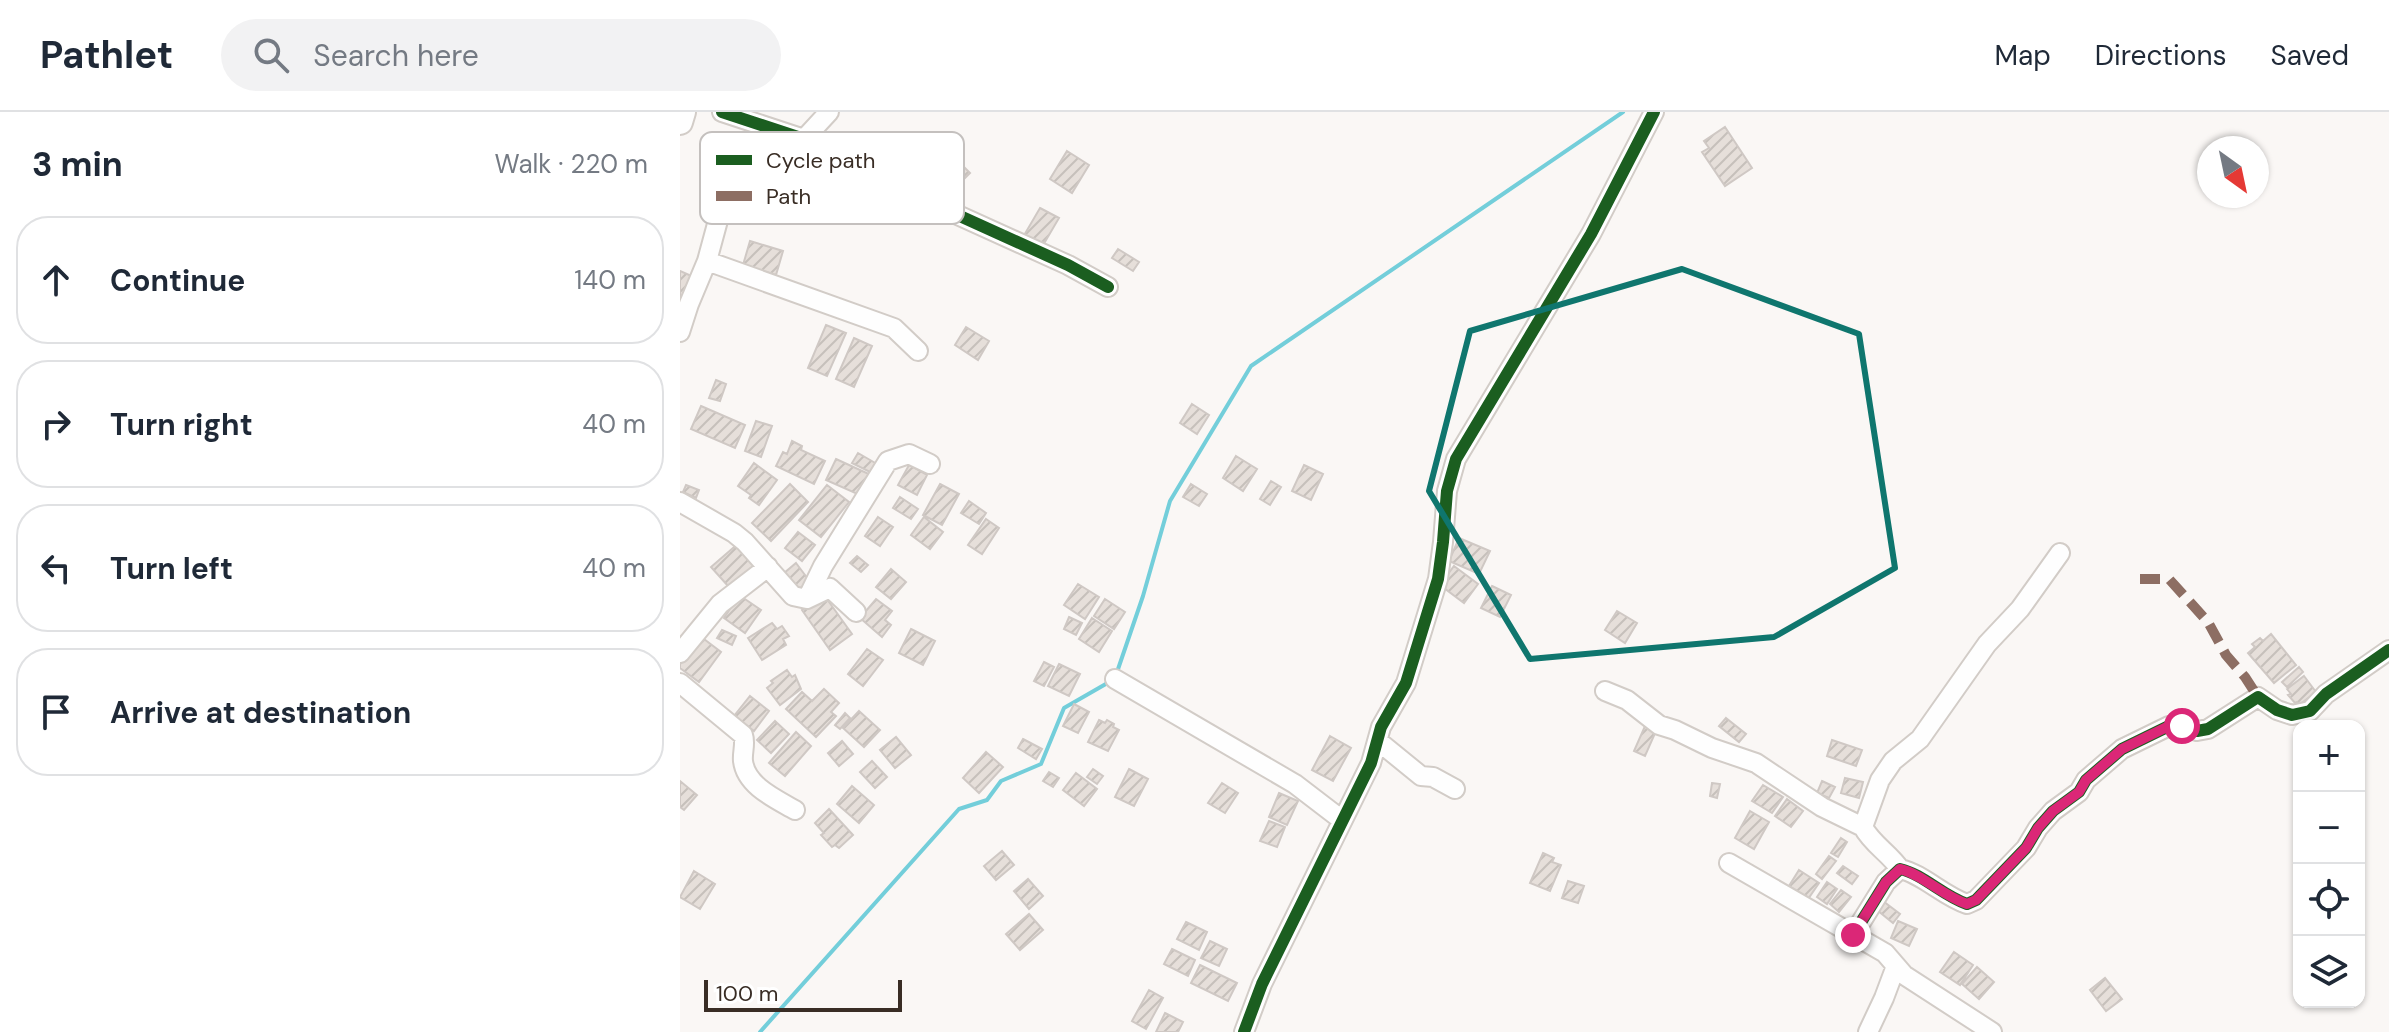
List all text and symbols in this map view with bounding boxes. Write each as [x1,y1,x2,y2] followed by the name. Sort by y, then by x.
[221,19,781,91] search box
[40,30,173,80] text: Pathlet
[249,33,293,77] icon: search
[313,36,479,75] text: Search here
[1994,37,2051,74] text: Map
[2095,37,2227,74] text: Directions
[2271,37,2349,74] text: Saved
[700,132,964,224] legend
[2197,136,2269,208] north arrow
[32,142,123,187] text: 3 min
[766,146,876,175] text: Cycle path
[495,147,648,181] text: Walk · 220 m
[766,182,811,211] text: Path
[34,258,78,302] icon: ahead
[110,261,245,300] text: Continue
[574,263,646,297] text: 140 m
[34,402,78,446] icon: right
[110,405,253,444] text: Turn right
[582,407,646,441] text: 40 m
[34,546,78,590] icon: left
[110,549,233,588] text: Turn left
[582,551,646,585] text: 40 m
[34,690,78,734] icon: arrive
[110,693,411,732] text: Arrive at destination
[2164,708,2200,744] route start
[2293,720,2365,1008] map controls
[2293,720,2365,792] button: +
[2293,792,2365,864] button: −
[2293,864,2365,936] button: locate
[1835,917,1871,953] route end
[2293,936,2365,1008] button: layers
[704,976,902,1012] scale bar
[716,979,778,1008] text: 100 m

